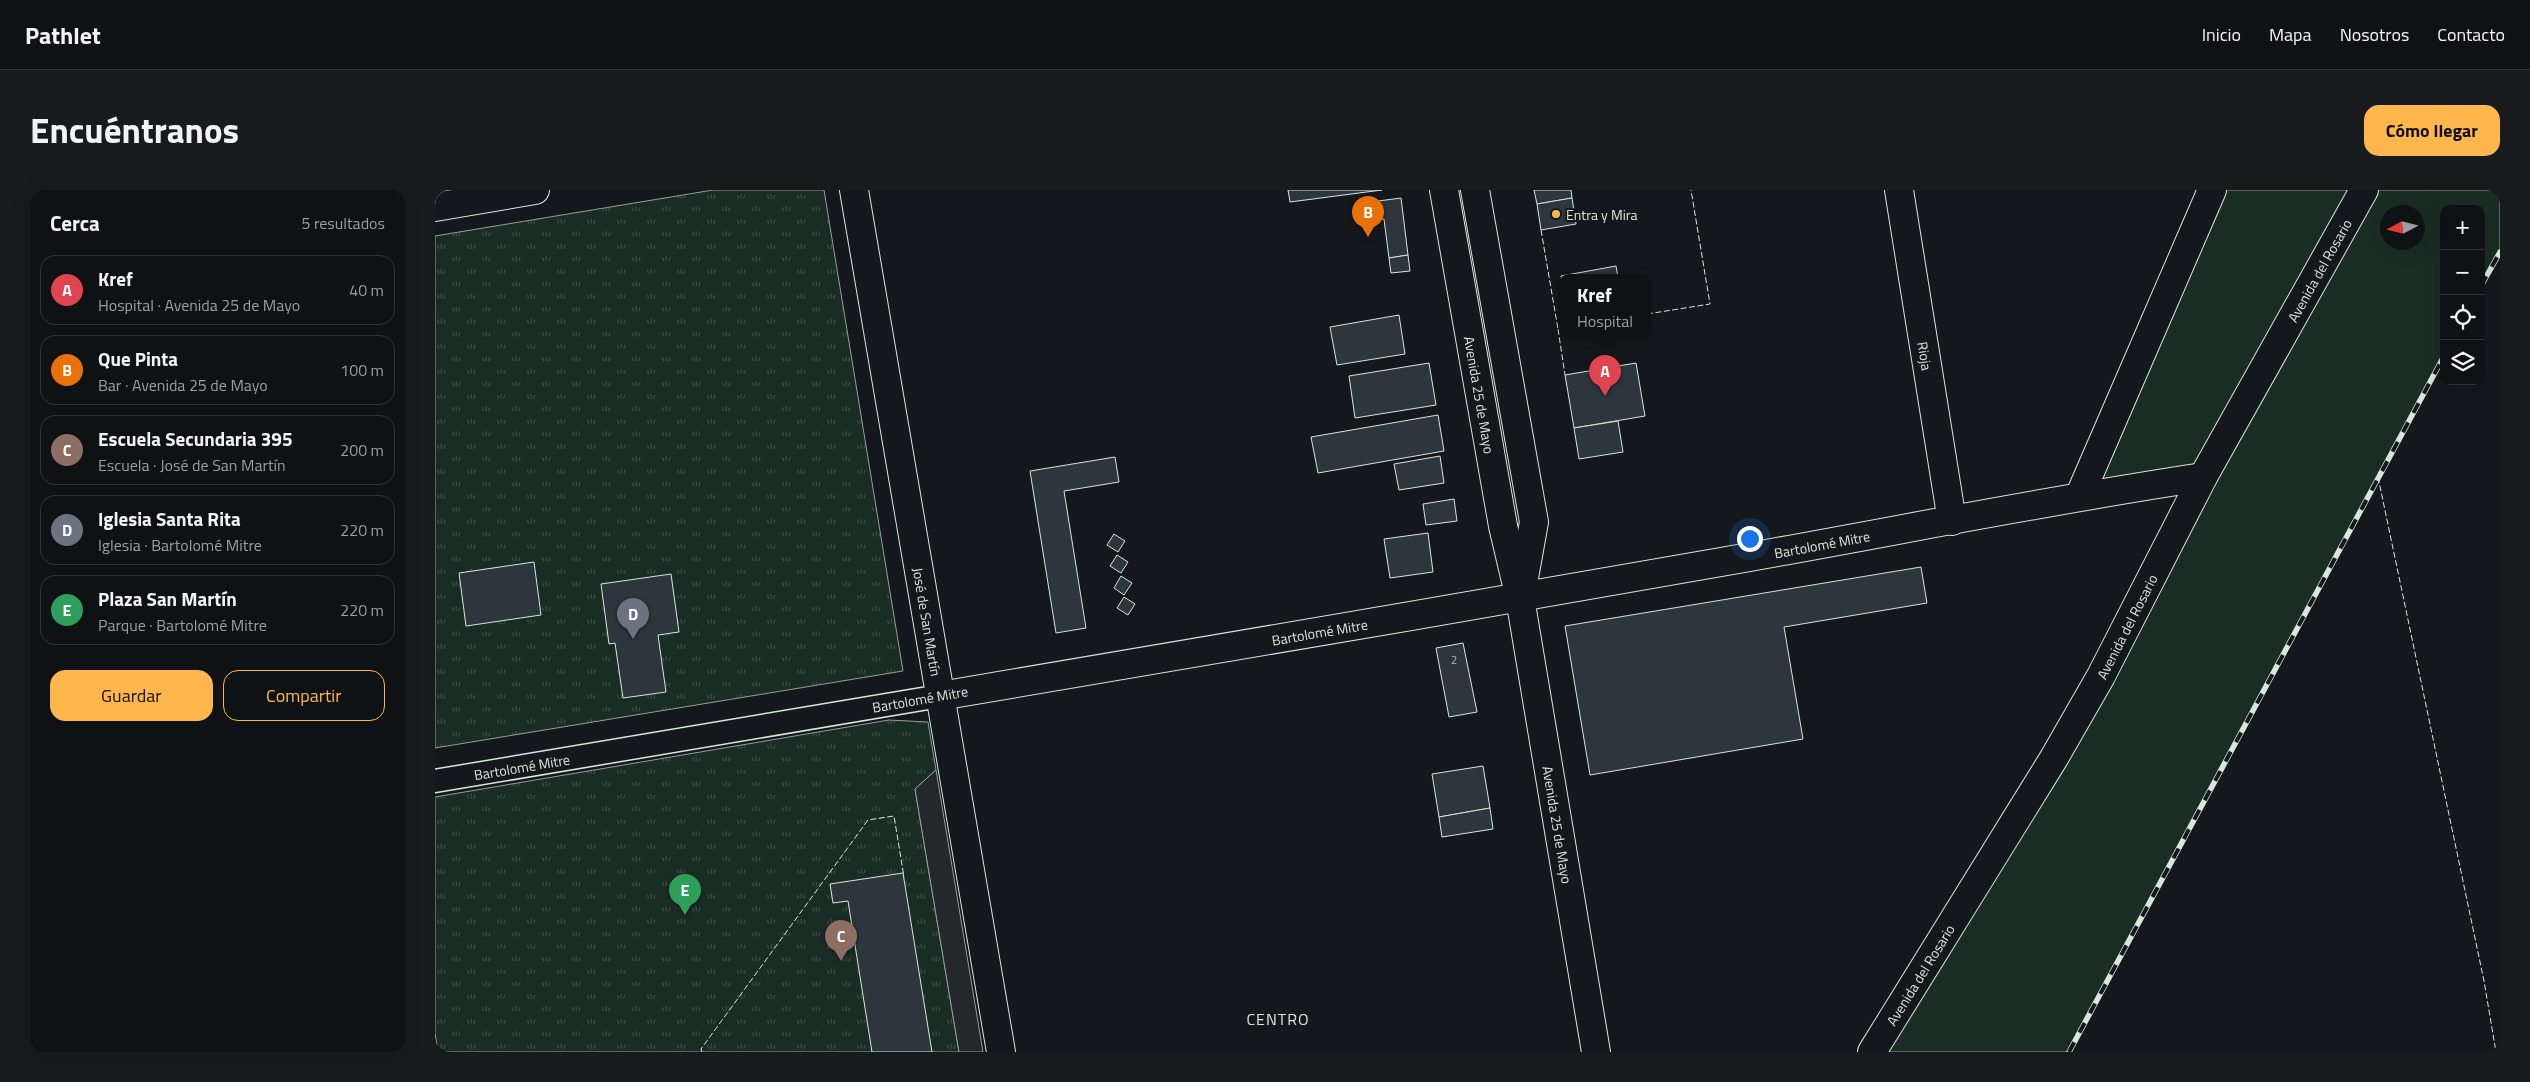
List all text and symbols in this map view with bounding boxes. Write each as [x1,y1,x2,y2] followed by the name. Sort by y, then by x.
[25,17,101,53] text: Pathlet
[2202,21,2241,48] text: Inicio
[2269,21,2312,48] text: Mapa
[2340,21,2409,48] text: Nosotros
[2437,21,2505,48] text: Contacto
[30,103,239,157] text: Encuéntranos
[2364,105,2500,156] button: Cómo llegar
[1352,196,1384,237] pin: B
[1566,204,1638,225] place label: Entra y Mira
[2380,205,2425,250] north arrow
[2440,205,2485,385] map controls
[2440,205,2485,250] button: +
[50,207,100,239] text: Cerca
[1550,208,1562,220] marker: Entra y Mira
[301,211,385,235] text: 5 resultados
[2282,215,2356,326] street label: Avenida del Rosario
[2440,250,2485,295] button: −
[98,264,133,293] text: Kref
[1559,274,1651,339] popup
[62,278,72,302] text: A
[349,278,384,302] text: 40 m
[1577,280,1612,309] text: Kref
[98,293,300,317] text: Hospital · Avenida 25 de Mayo
[2440,295,2485,340] button: locate
[1577,309,1633,333] text: Hospital
[1459,334,1501,455] street label: Avenida 25 de Mayo
[1913,340,1938,372] street label: Rioja
[2440,340,2485,385] button: layers
[98,344,178,373] text: Que Pinta
[1589,355,1621,396] pin: A
[62,358,72,382] text: B
[340,358,384,382] text: 100 m
[98,373,268,397] text: Bar · Avenida 25 de Mayo
[98,424,293,453] text: Escuela Secundaria 395
[63,438,71,462] text: C
[340,438,384,462] text: 200 m
[98,453,286,477] text: Escuela · José de San Martín
[98,504,241,533] text: Iglesia Santa Rita
[62,518,72,542] text: D
[340,518,384,542] text: 220 m
[1772,525,1872,563] street label: Bartolomé Mitre
[1737,526,1763,552] your location
[98,533,262,557] text: Iglesia · Bartolomé Mitre
[908,566,947,678] street label: José de San Martín
[2091,570,2162,683] street label: Avenida del Rosario
[98,584,237,613] text: Plaza San Martín
[63,598,71,622] text: E
[340,598,384,622] text: 220 m
[617,598,649,639] pin: D
[98,613,267,637] text: Parque · Bartolomé Mitre
[1270,613,1369,650] street label: Bartolomé Mitre
[1451,652,1457,668] house number: 2
[50,670,213,721] button: Guardar
[223,670,385,721] button: Compartir
[871,680,969,718] street label: Bartolomé Mitre
[472,748,571,785] street label: Bartolomé Mitre
[1538,764,1578,885] street label: Avenida 25 de Mayo
[669,874,701,915] pin: E
[825,920,857,961] pin: C
[1881,920,1959,1029] street label: Avenida del Rosario
[1246,1007,1310,1031] district label: CENTRO

